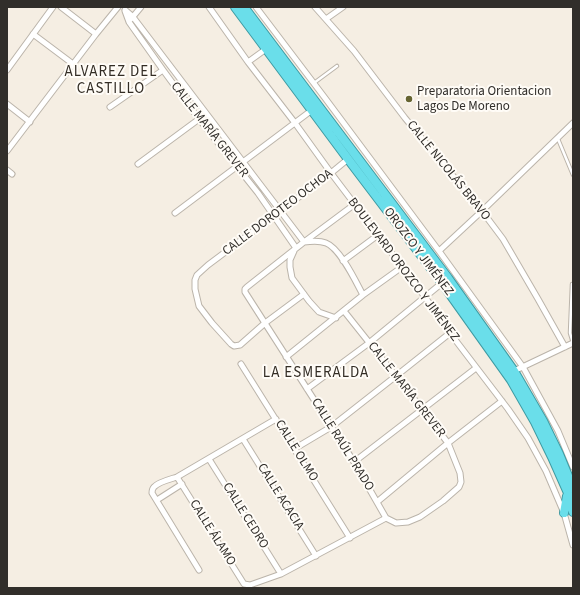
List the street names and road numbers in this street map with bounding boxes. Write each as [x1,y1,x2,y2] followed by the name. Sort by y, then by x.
[167,79,251,181] street label: CALLE MARÍA GREVER
[403,118,493,224] street label: CALLE NICOLÁS BRAVO
[220,166,336,260] street label: CALLE DOROTEO OCHOA
[344,195,462,345] street label: BOULEVARD OROZCO Y JIMÉNEZ
[380,205,456,299] street label: OROZCO Y JIMÉNEZ
[364,339,448,441] street label: CALLE MARÍA GREVER
[307,396,377,494] street label: CALLE RAÚL PRADO
[271,417,321,485] street label: CALLE OLMO
[253,461,307,533] street label: CALLE ACACIA
[219,480,271,552] street label: CALLE CEDRO
[185,497,239,569] street label: CALLE ÁLAMO

